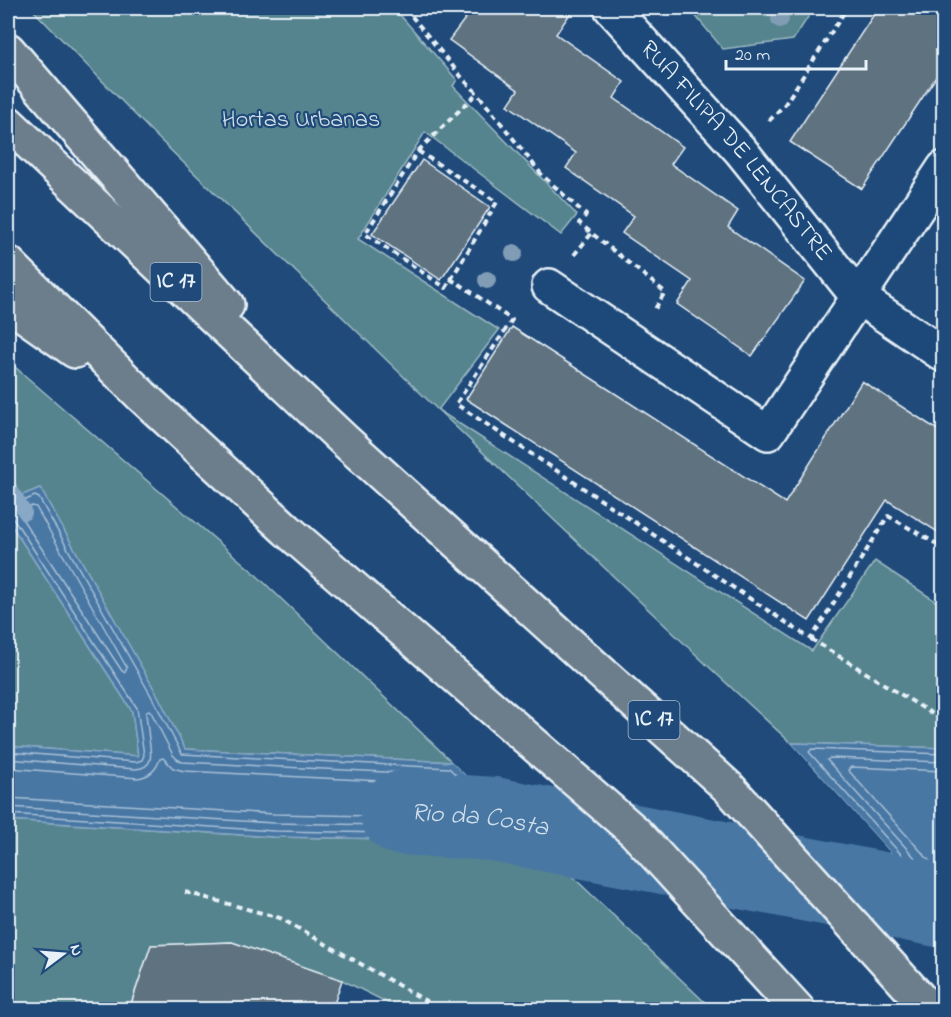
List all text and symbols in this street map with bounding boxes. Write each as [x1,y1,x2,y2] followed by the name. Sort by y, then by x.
[631,33,840,269] street label: RUA FILIPA DE LENCASTRE
[726,33,866,71] scale bar
[735,43,770,69] text: 20 m
[222,103,380,138] park label: Hortas Urbanas
[150,263,201,301] road number: IC 17
[628,701,680,739] road number: IC 17
[410,795,552,848] water label: Rio da Costa
[33,924,93,984] north arrow
[62,942,89,959] text: N

